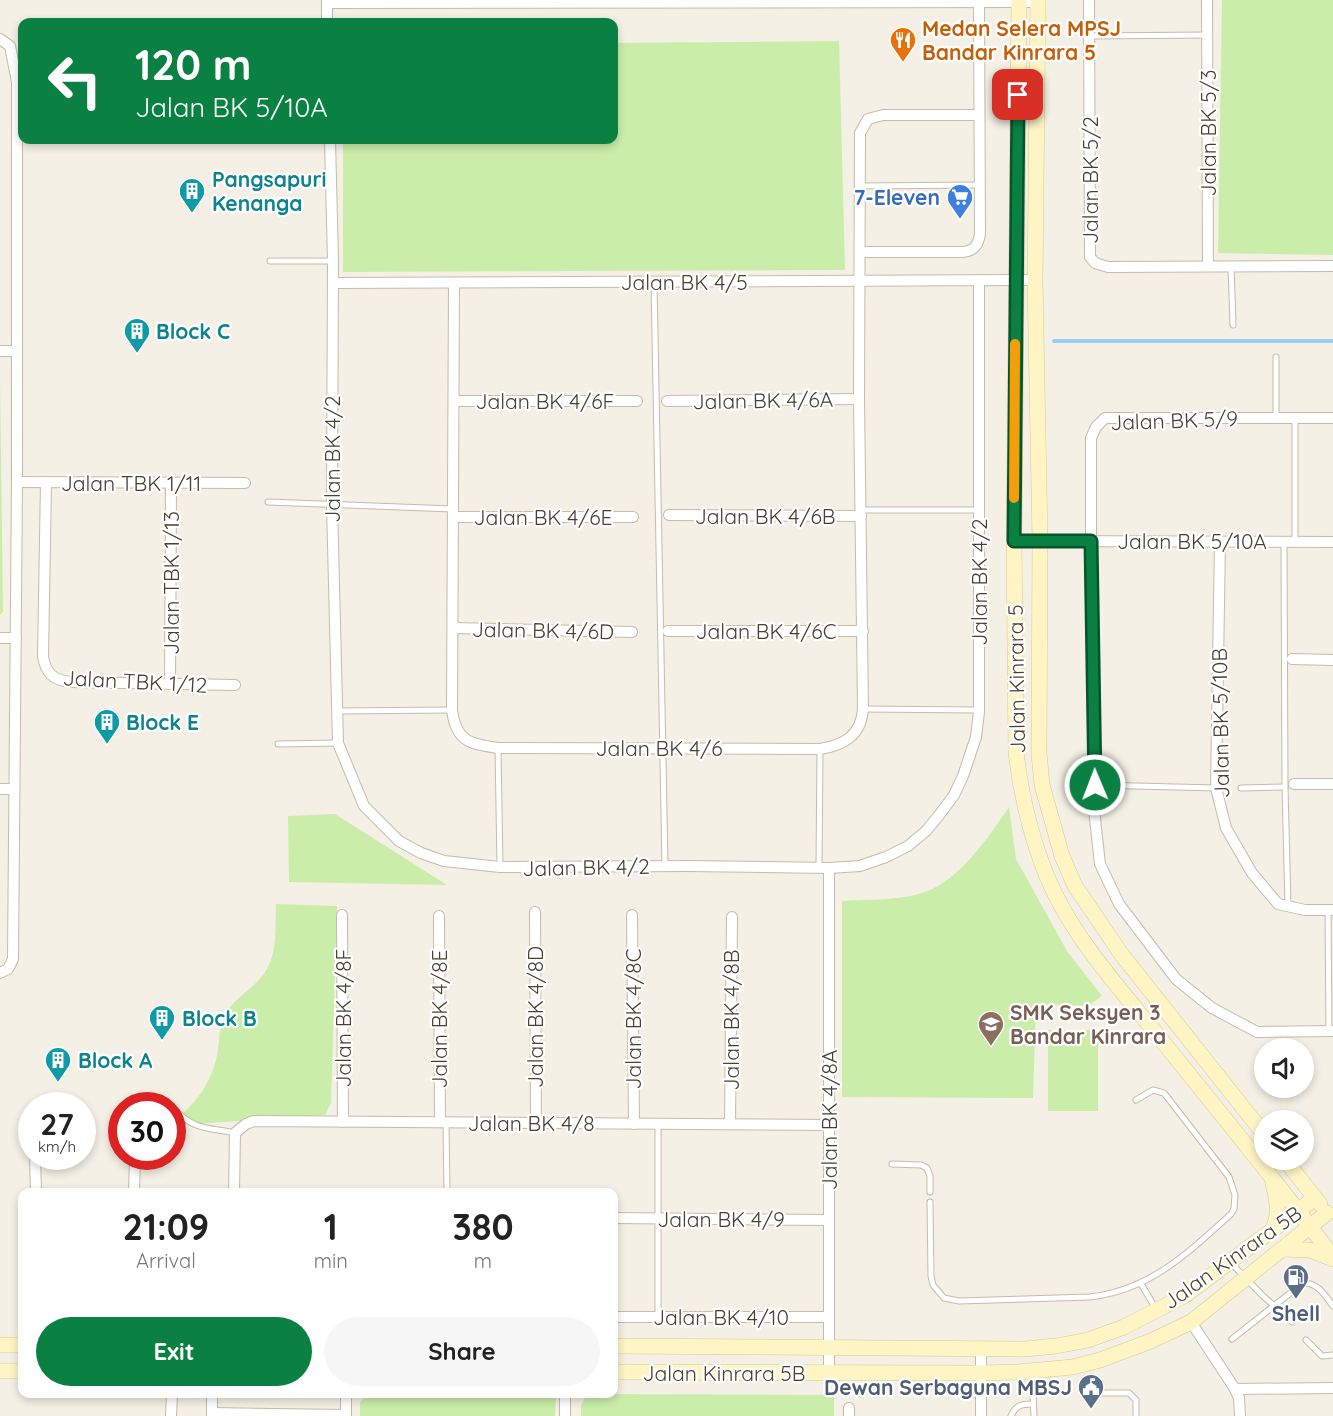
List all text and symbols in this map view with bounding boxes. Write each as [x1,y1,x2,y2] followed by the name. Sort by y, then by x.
[922,15,1121,65] place label: Medan Selera MPSJ Bandar Kinrara 5
[888,25,918,63] restaurant icon: Medan Selera MPSJ Bandar Kinrara 5
[135,38,252,91] text: 120 m
[36,42,114,120] icon: left
[992,69,1043,120] pin
[1195,69,1221,197] street label: Jalan BK 5/3
[1001,78,1034,111] icon: arrive
[135,90,328,124] text: Jalan BK 5/10A
[1077,116,1103,244] street label: Jalan BK 5/2
[212,166,327,216] place label: Pangsapuri Kenanga
[177,176,207,214] building icon: Pangsapuri Kenanga
[945,182,975,220] supermarket icon: 7-Eleven
[854,184,940,210] place label: 7-Eleven
[620,269,748,295] street label: Jalan BK 4/5
[122,316,152,354] building icon: Block C
[156,318,230,344] place label: Block C
[692,386,834,414] street label: Jalan BK 4/6A
[476,388,614,414] street label: Jalan BK 4/6F
[319,395,345,523] street label: Jalan BK 4/2
[1110,405,1238,435] street label: Jalan BK 5/9
[61,470,201,496] street label: Jalan TBK 1/11
[695,503,835,529] street label: Jalan BK 4/6B
[474,504,613,530] street label: Jalan BK 4/6E
[158,511,184,655] street label: Jalan TBK 1/13
[966,518,992,646] street label: Jalan BK 4/2
[1117,528,1267,554] street label: Jalan BK 5/10A
[1002,604,1030,754] street label: Jalan Kinrara 5
[472,616,614,644] street label: Jalan BK 4/6D
[696,618,837,644] street label: Jalan BK 4/6C
[1206,648,1234,798] street label: Jalan BK 5/10B
[62,664,208,698] street label: Jalan TBK 1/12
[92,707,122,745] building icon: Block E
[126,709,199,735] place label: Block E
[595,735,723,761] street label: Jalan BK 4/6
[1063,753,1127,817] position arrow
[522,853,650,881] street label: Jalan BK 4/2
[522,946,548,1088] street label: Jalan BK 4/8D
[620,948,646,1089] street label: Jalan BK 4/8C
[330,949,356,1088] street label: Jalan BK 4/8F
[426,949,452,1089] street label: Jalan BK 4/8E
[718,950,744,1090] street label: Jalan BK 4/8B
[1010,999,1166,1049] place label: SMK Seksyen 3 Bandar Kinrara
[147,1003,177,1041] building icon: Block B
[182,1005,257,1031] place label: Block B
[976,1009,1006,1047] school or university icon: SMK Seksyen 3 Bandar Kinrara
[1254,1038,1314,1170] map controls
[1254,1038,1314,1098] button: sound
[43,1045,73,1083] building icon: Block A
[78,1047,153,1073] place label: Block A
[816,1050,842,1190] street label: Jalan BK 4/8A
[108,1092,186,1170] speed limit sign: 30
[40,1105,74,1143] text: 27
[467,1110,595,1136] street label: Jalan BK 4/8
[1254,1110,1314,1170] button: layers
[38,1137,76,1156] text: km/h
[1158,1200,1306,1314] street label: Jalan Kinrara 5B
[122,1204,209,1249] text: 21:09
[324,1204,338,1249] text: 1
[452,1204,514,1249] text: 380
[657,1206,785,1232] street label: Jalan BK 4/9
[136,1248,196,1273] text: Arrival
[314,1248,348,1273] text: min
[474,1248,492,1273] text: m
[1281,1262,1311,1300] fuel station icon: Shell
[1272,1300,1320,1326] place label: Shell
[653,1304,789,1330] street label: Jalan BK 4/10
[36,1317,312,1386] button: Exit
[324,1317,600,1386] button: Share
[643,1360,805,1386] street label: Jalan Kinrara 5B
[1076,1372,1106,1410] public building icon: Dewan Serbaguna MBSJ
[824,1374,1072,1400] place label: Dewan Serbaguna MBSJ

